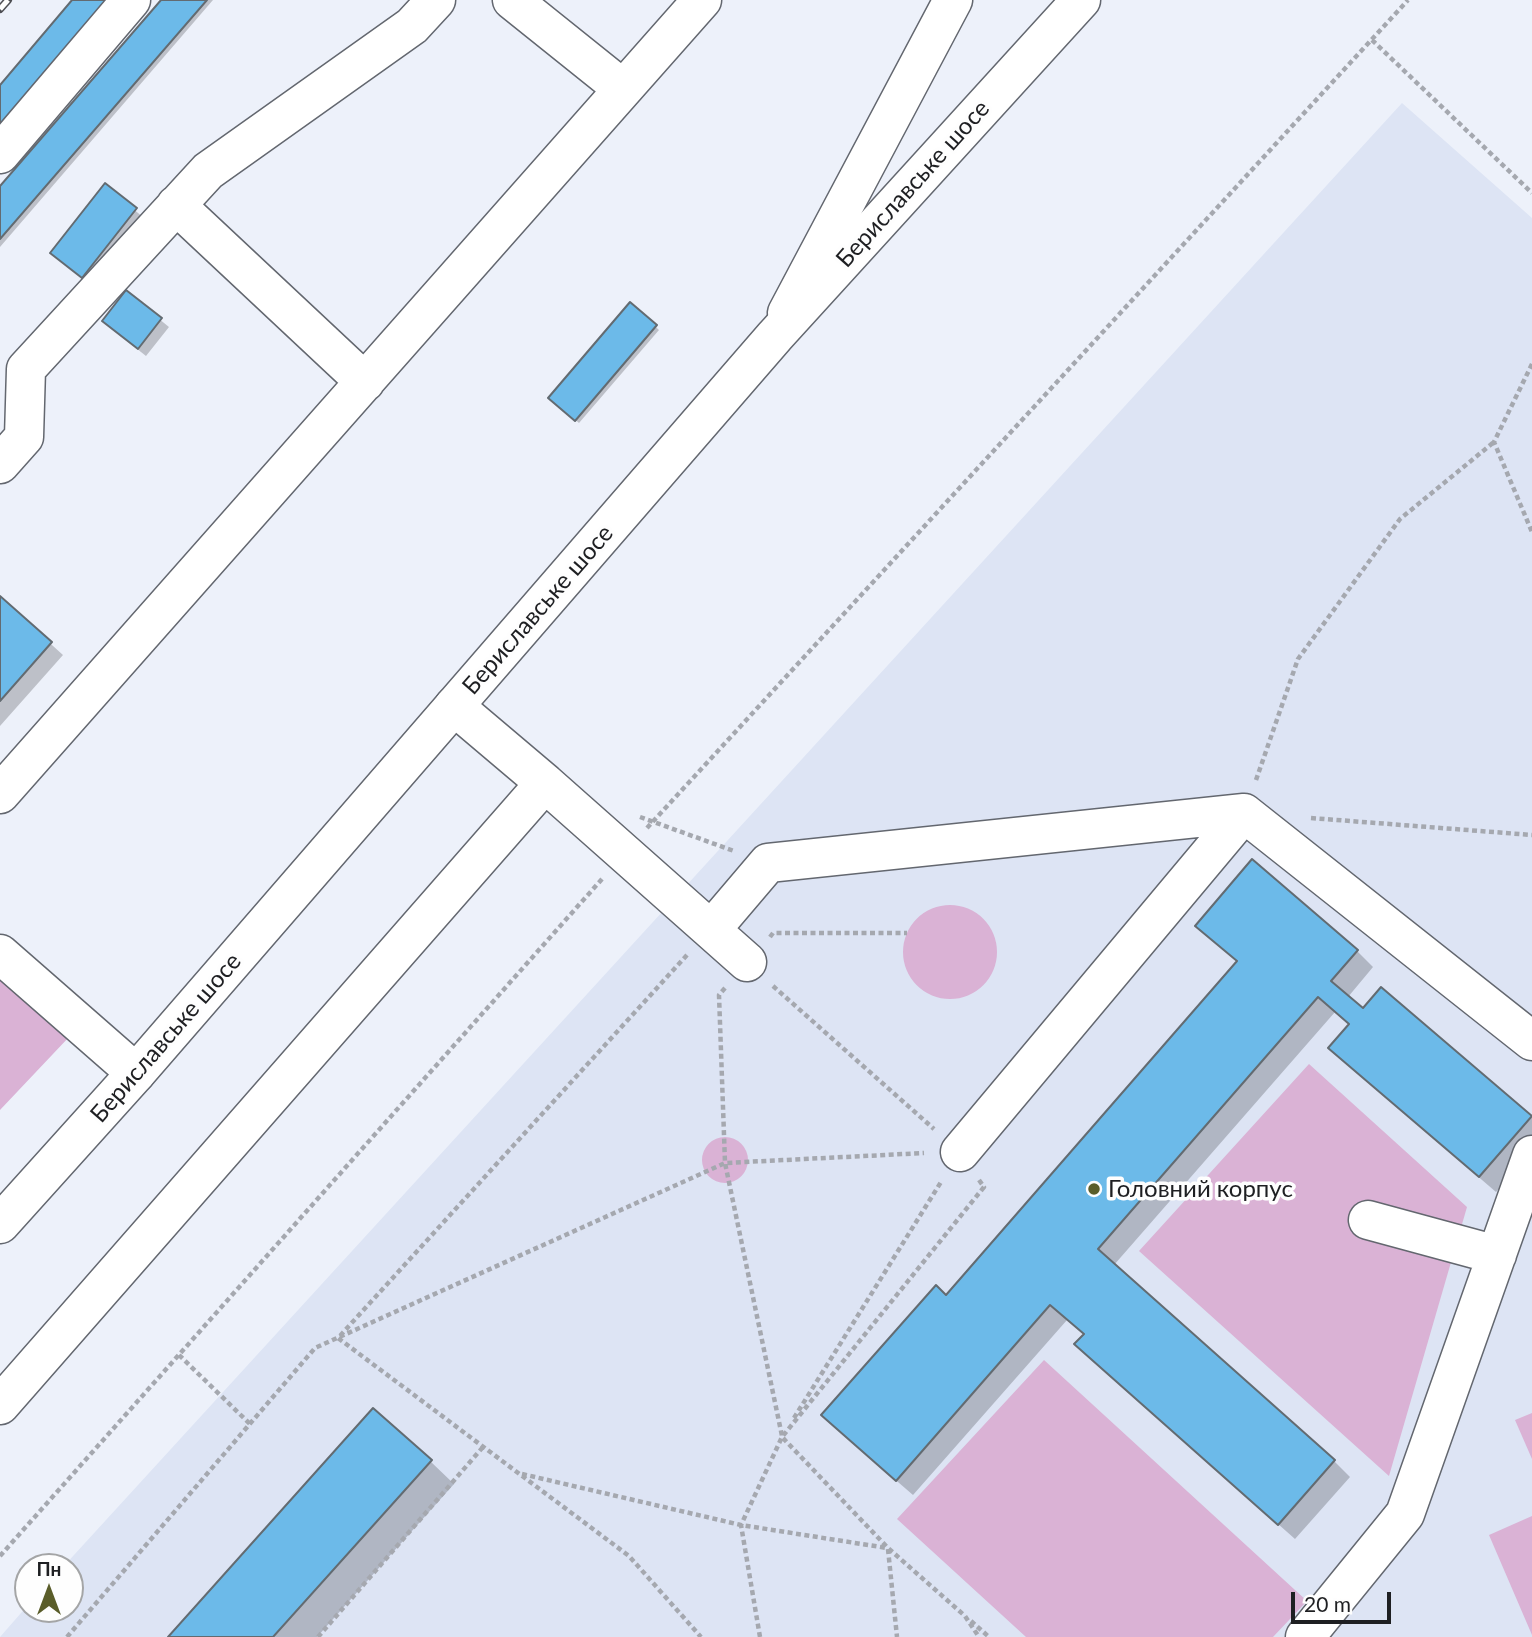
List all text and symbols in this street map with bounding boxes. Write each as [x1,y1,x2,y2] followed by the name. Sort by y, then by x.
[830,94,996,274] street label: Бериславське шосе
[457,519,619,701] street label: Бериславське шосе
[85,947,247,1129] street label: Бериславське шосе
[1108,1175,1293,1203] place label: Головний корпус
[1086,1181,1102,1197] marker: Головний корпус
[14,1553,84,1623] north arrow
[37,1557,61,1580] text: Пн
[1294,1578,1394,1622] scale bar
[1304,1591,1351,1616] text: 20 m

